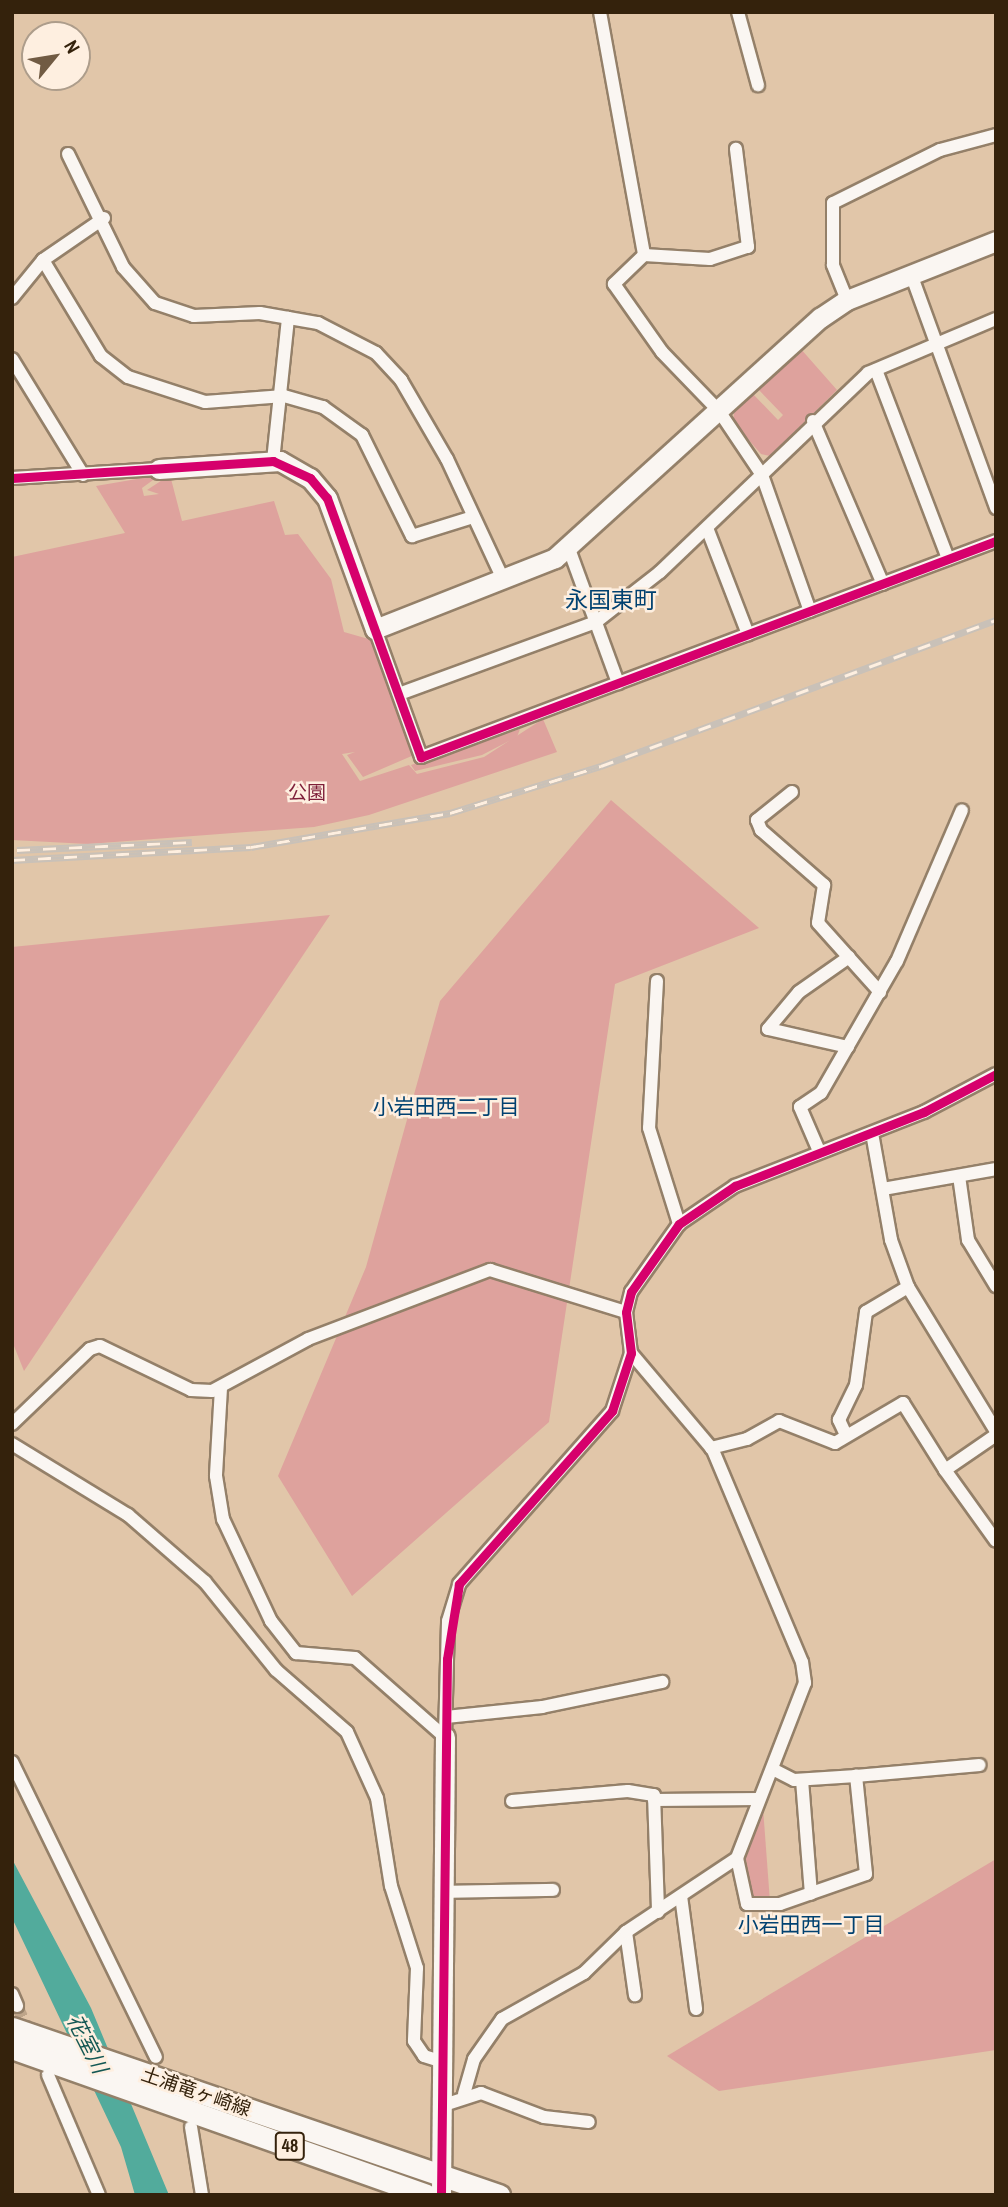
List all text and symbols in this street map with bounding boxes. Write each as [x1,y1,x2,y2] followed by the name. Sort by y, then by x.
[21,21,91,91] north arrow
[58,35,87,58] text: N
[565,586,657,614] district label: 永国東町
[288,782,326,804] park label: 公園
[373,1094,519,1120] district label: 小岩田西二丁目
[738,1912,884,1938] district label: 小岩田西一丁目
[61,2010,113,2078] water label: 花室川
[138,2063,254,2121] street label: 土浦竜ヶ崎線
[274,2132,306,2160] road number: 48

